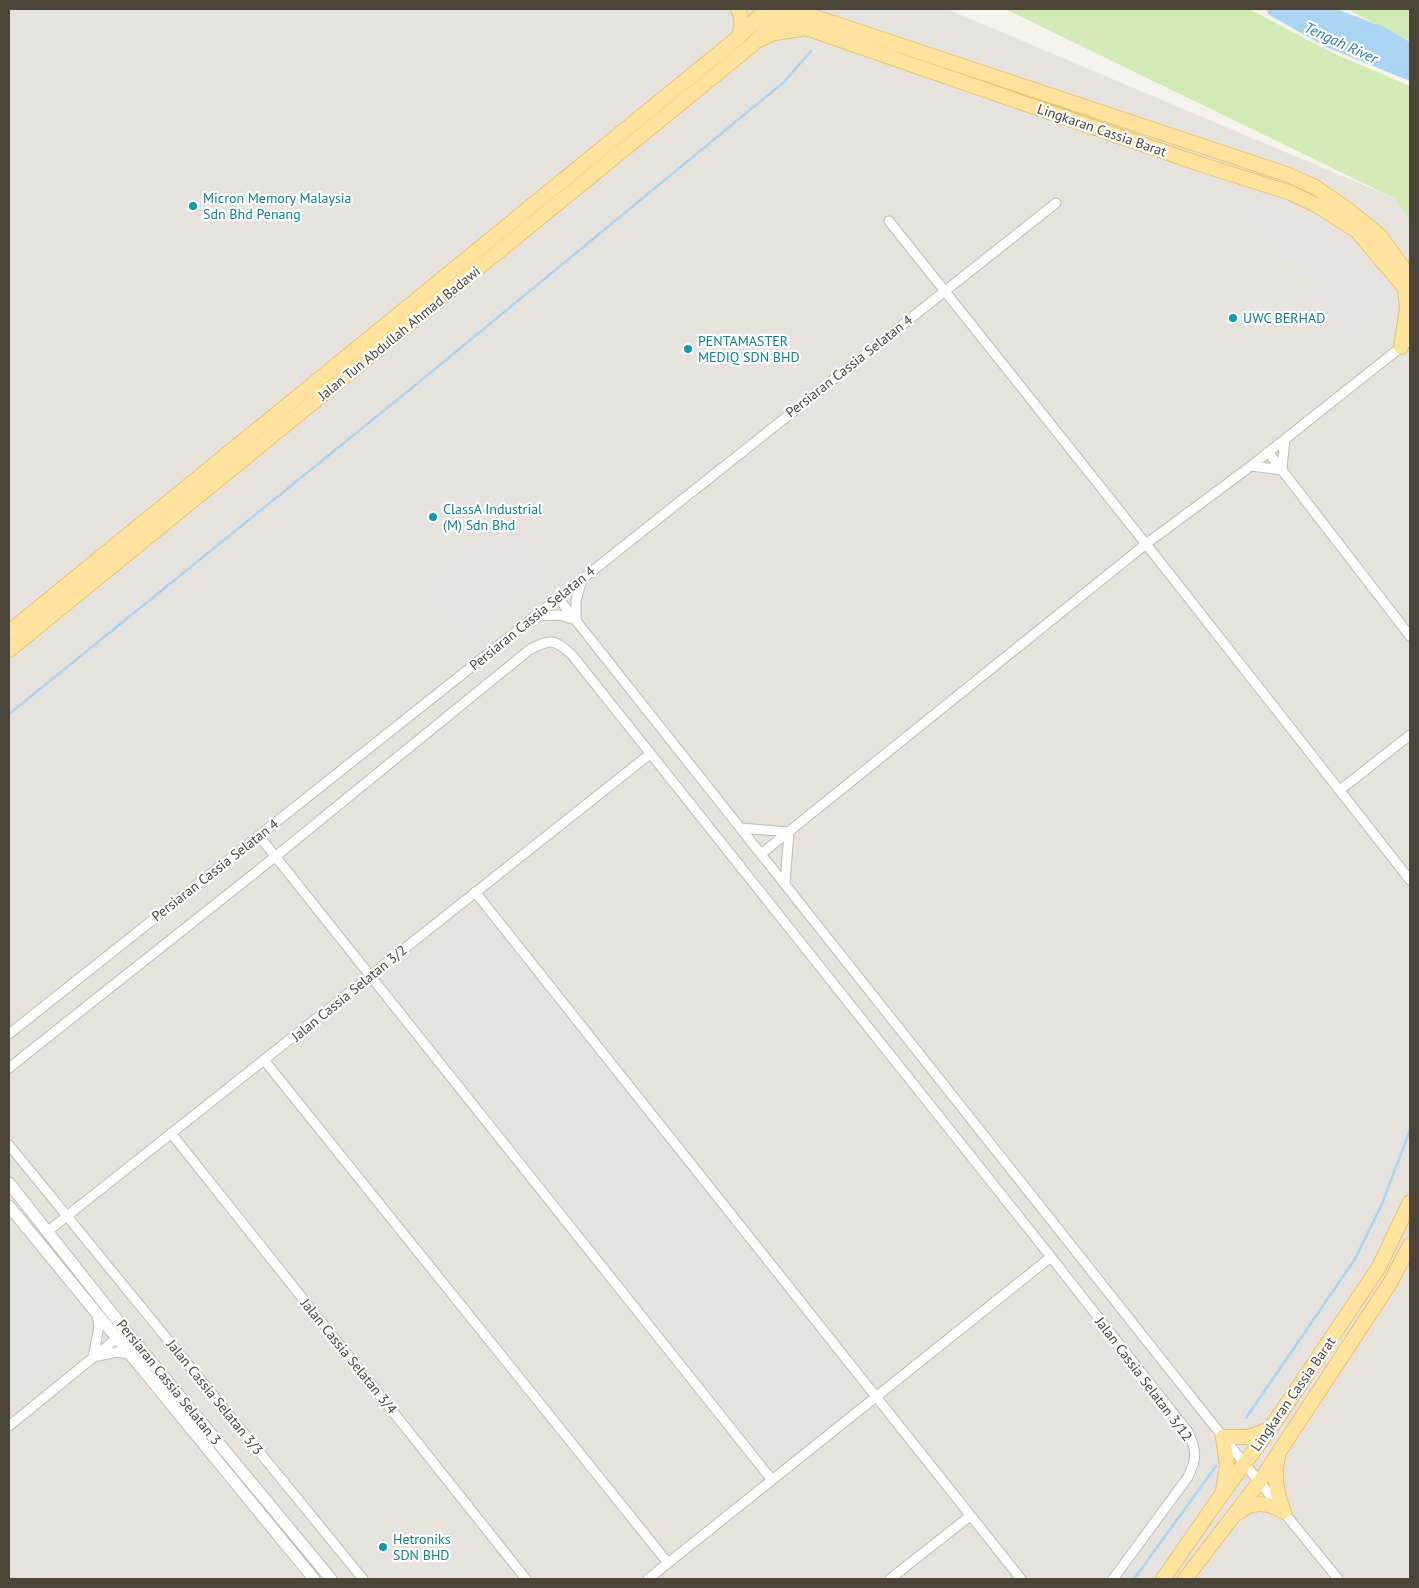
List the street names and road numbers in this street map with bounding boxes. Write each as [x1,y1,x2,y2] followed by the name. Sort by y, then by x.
[1035,99,1169,161] street label: Lingkaran Cassia Barat
[313,262,484,405] street label: Jalan Tun Abdullah Ahmad Badawi
[782,311,916,421] street label: Persiaran Cassia Selatan 4
[466,562,599,674] street label: Persiaran Cassia Selatan 4
[148,815,282,925] street label: Persiaran Cassia Selatan 4
[287,941,410,1046] street label: Jalan Cassia Selatan 3/2
[296,1294,401,1418] street label: Jalan Cassia Selatan 3/4
[1091,1313,1197,1445] street label: Jalan Cassia Selatan 3/12
[113,1316,225,1448] street label: Persiaran Cassia Selatan 3
[1247,1333,1339,1455] street label: Lingkaran Cassia Barat
[162,1335,267,1458] street label: Jalan Cassia Selatan 3/3

